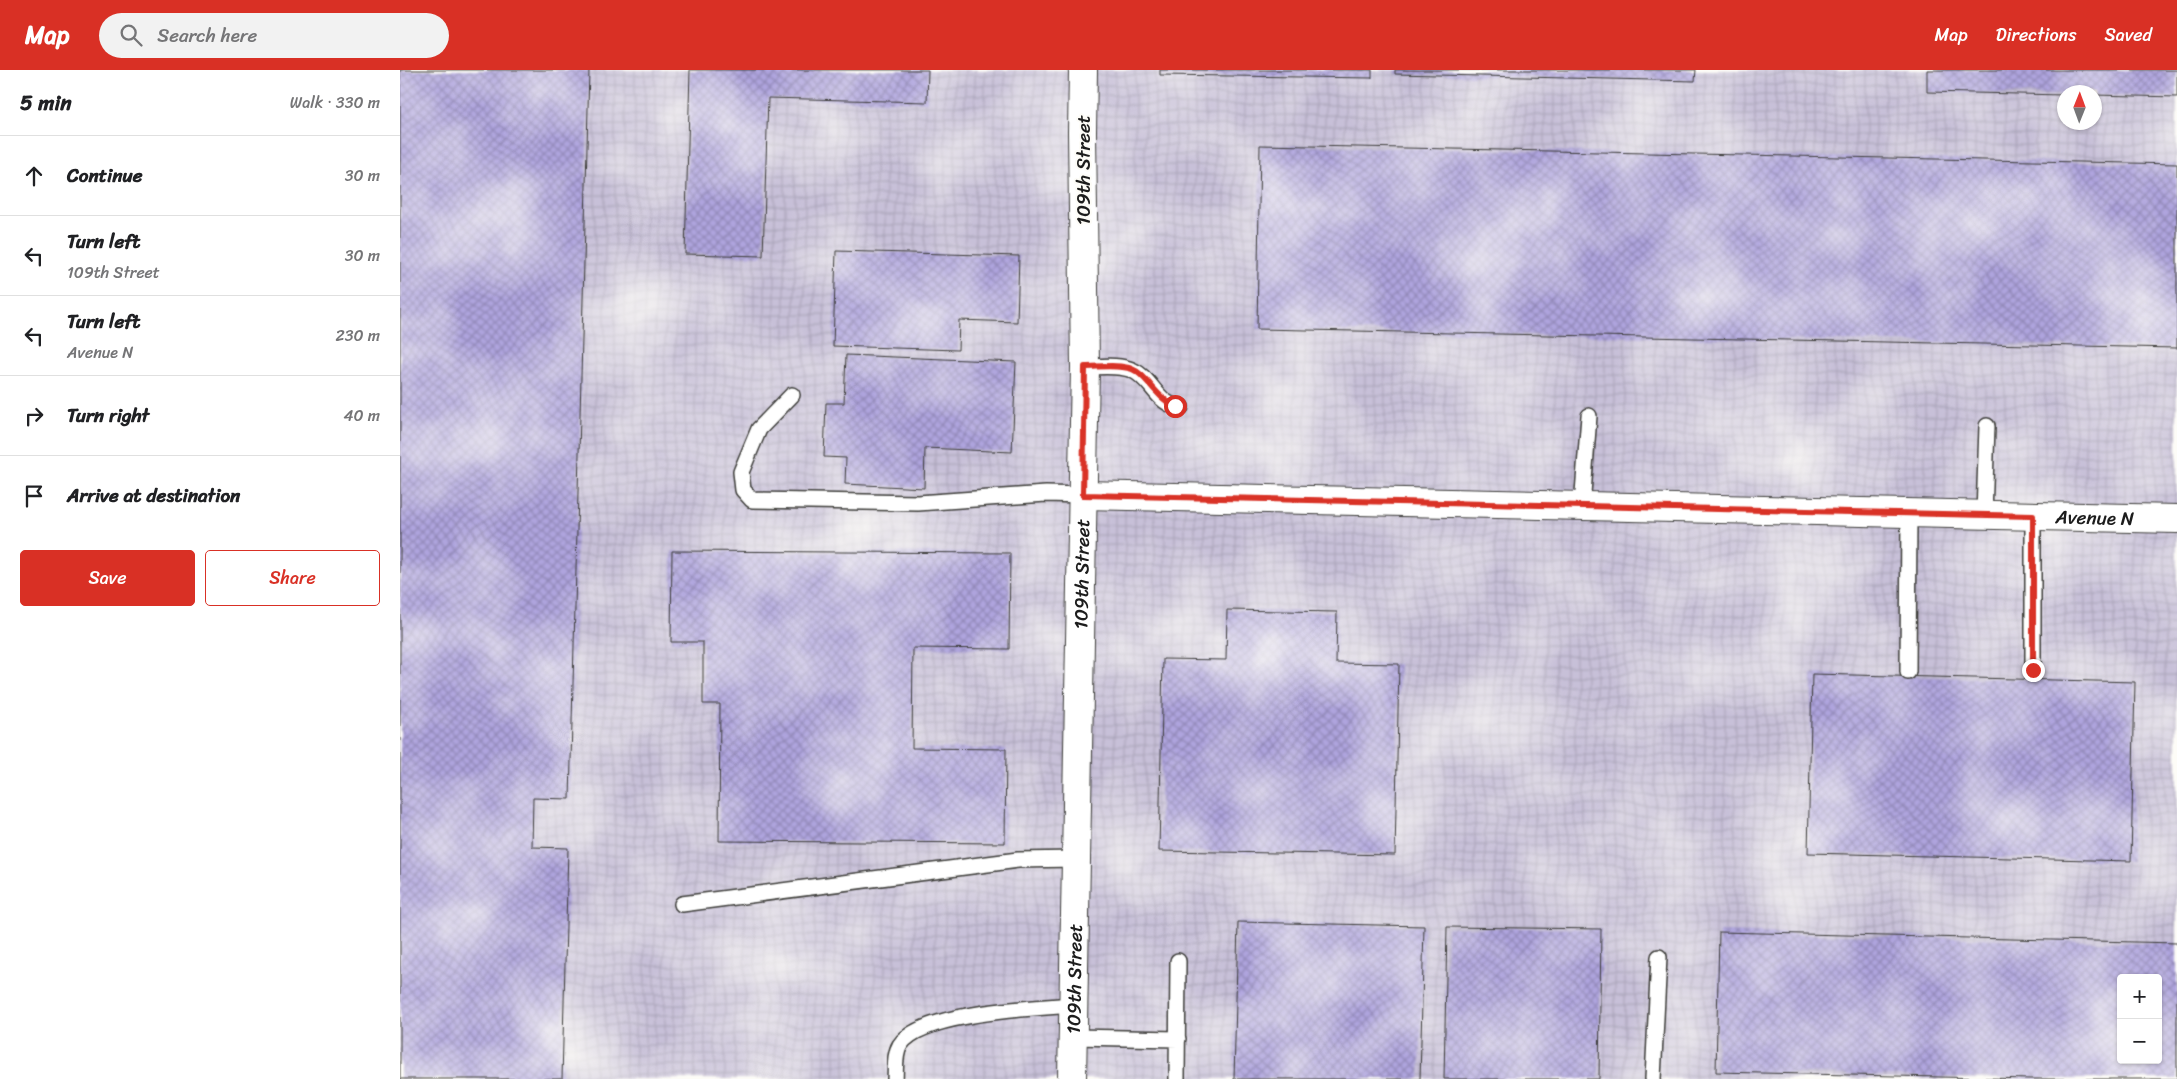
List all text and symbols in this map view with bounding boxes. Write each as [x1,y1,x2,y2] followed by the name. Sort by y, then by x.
[99,13,449,58] search box
[25,14,69,56] text: Map
[157,19,257,52] text: Search here
[1935,19,1968,51] text: Map
[1996,19,2077,51] text: Directions
[2105,19,2152,51] text: Saved
[117,21,145,49] icon: search
[20,84,72,122] text: 5 min
[2057,85,2102,130] north arrow
[290,88,380,117] text: Walk · 330 m
[1067,115,1100,225] street label: 109th Street
[67,159,143,192] text: Continue
[345,161,380,190] text: 30 m
[20,162,48,190] icon: ahead
[67,225,140,258] text: Turn left
[345,241,380,270] text: 30 m
[20,242,48,270] icon: left
[67,258,160,287] text: 109th Street
[67,305,140,338] text: Turn left
[335,321,380,350] text: 230 m
[20,322,48,350] icon: left
[67,338,133,367] text: Avenue N
[1164,395,1187,418] route start
[67,399,149,432] text: Turn right
[343,401,380,430] text: 40 m
[20,402,48,430] icon: right
[67,479,240,512] text: Arrive at destination
[20,482,48,510] icon: arrive
[2054,500,2135,535] street label: Avenue N
[1064,519,1099,630] street label: 109th Street
[20,550,195,606] button: Save
[205,550,380,606] button: Share
[2022,659,2045,682] route end
[1056,924,1091,1034] street label: 109th Street
[2117,974,2162,1064] map controls
[2117,974,2162,1019] button: +
[2117,1019,2162,1064] button: −

